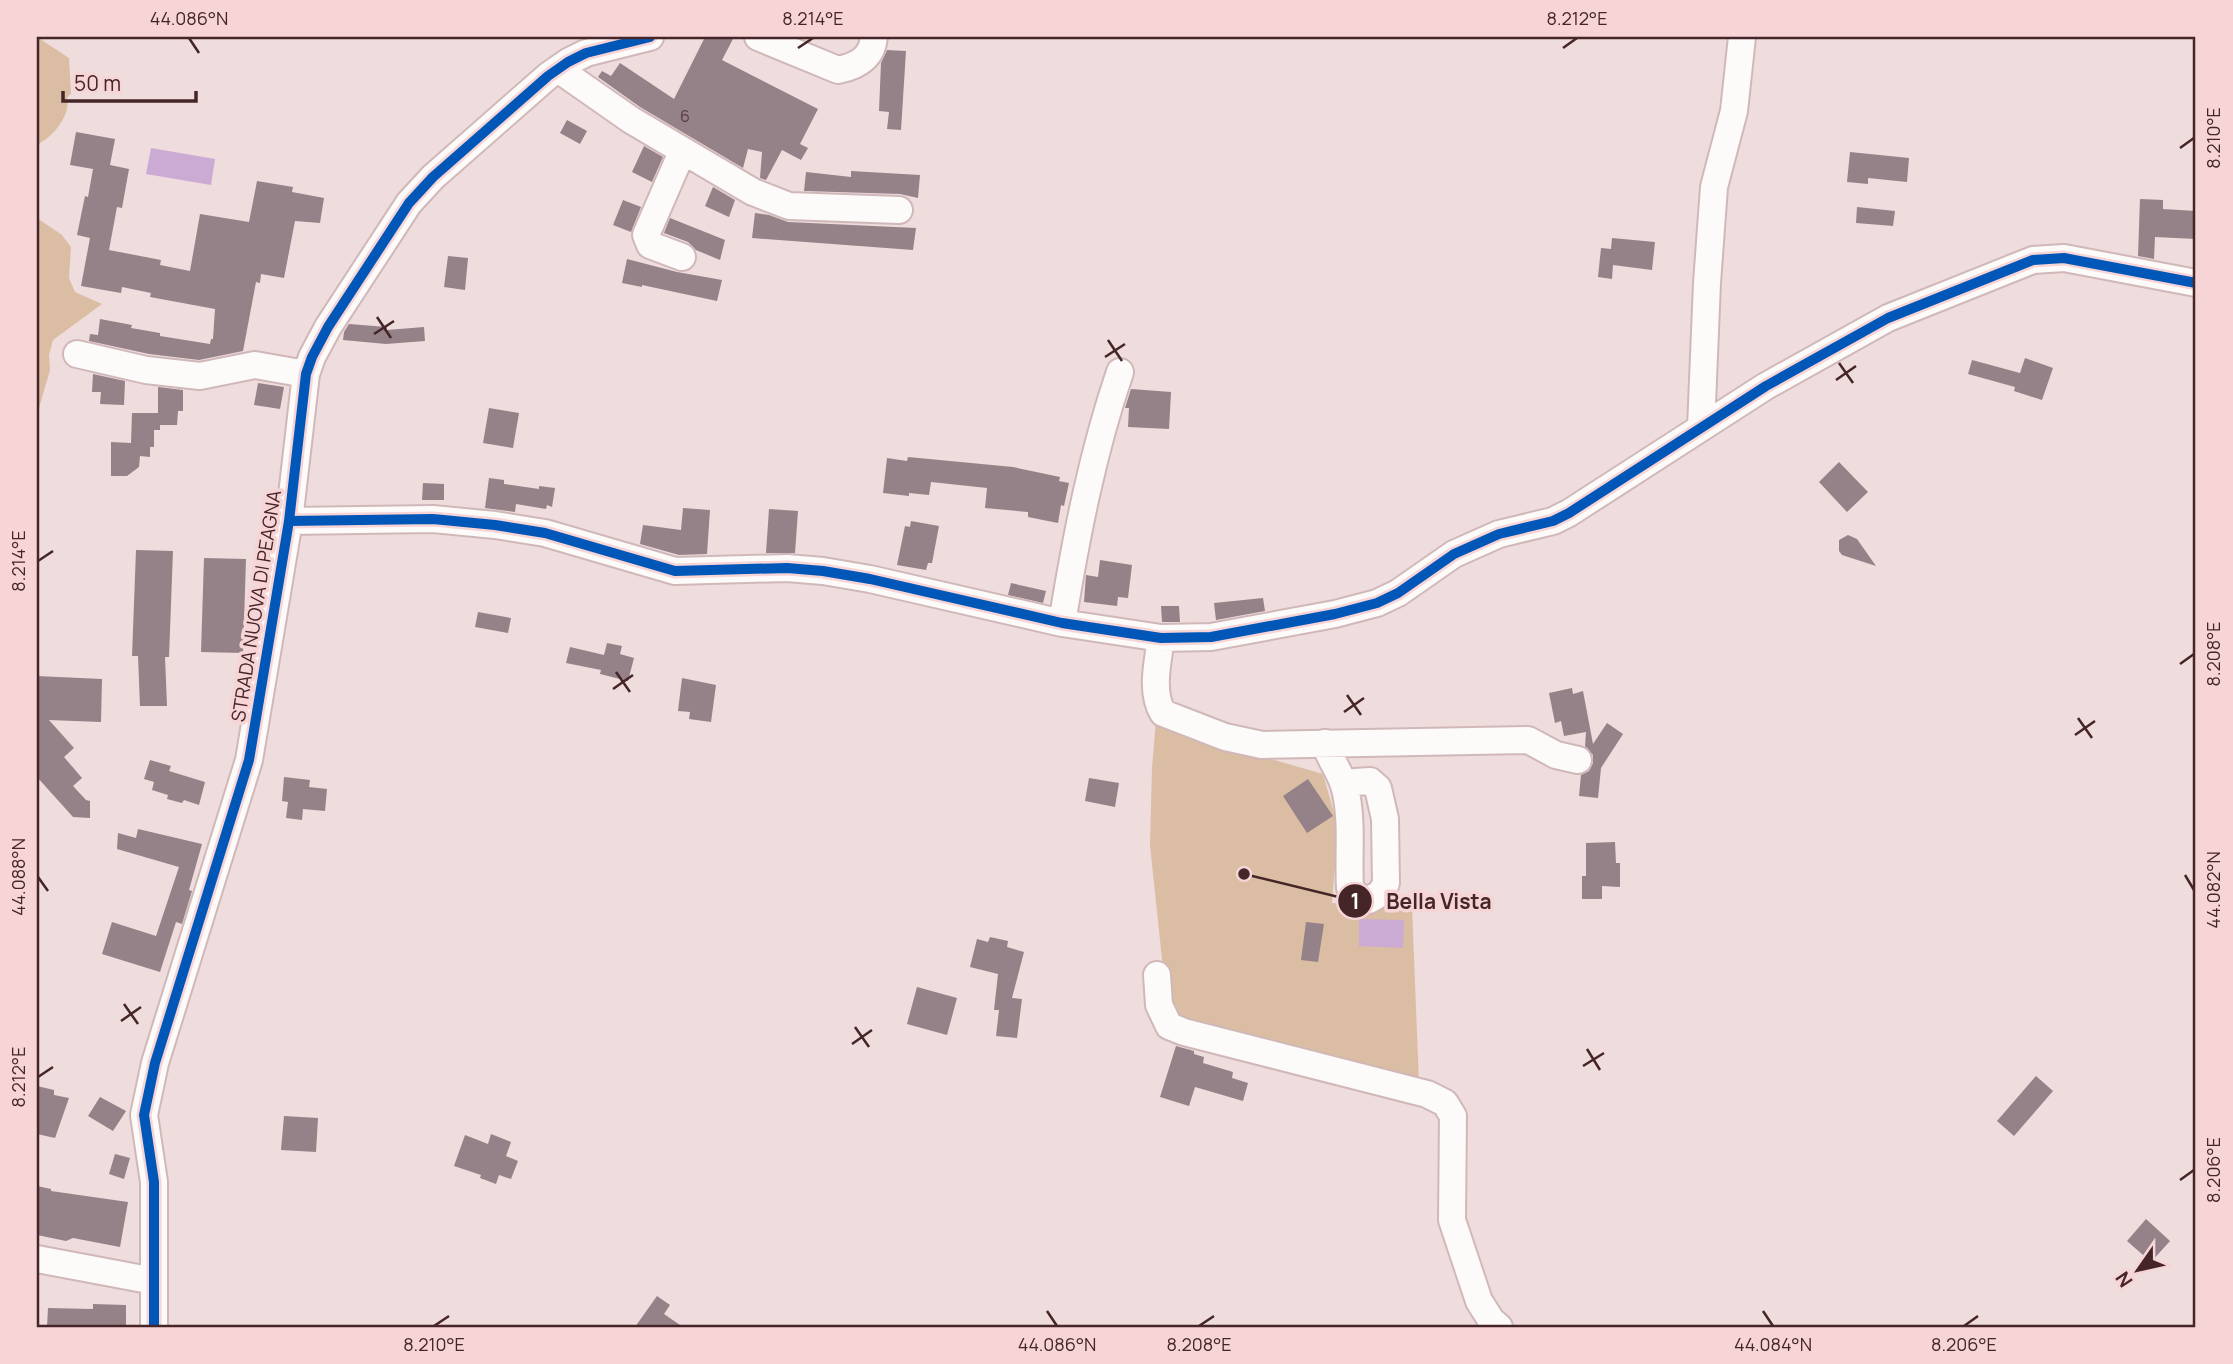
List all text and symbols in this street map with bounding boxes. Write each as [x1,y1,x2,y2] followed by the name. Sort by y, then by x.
[150,6,228,30] text: 44.086°N
[782,6,844,30] text: 8.214°E
[1547,6,1607,30] text: 8.212°E
[63,60,196,104] scale bar
[74,69,121,97] text: 50 m
[680,105,690,127] house number: 6
[2201,107,2225,169] text: 8.210°E
[225,488,287,724] street label: STRADA NUOVA DI PEAGNA
[6,530,30,592] text: 8.214°E
[2201,621,2225,687] text: 8.208°E
[6,838,30,916] text: 44.088°N
[2201,851,2225,929] text: 44.082°N
[1337,880,1506,922] callout: Bella Vista
[1350,887,1360,915] text: 1
[1386,887,1492,915] text: Bella Vista
[6,1047,30,1107] text: 8.212°E
[2201,1137,2225,1203] text: 8.206°E
[2104,1234,2174,1304] north arrow
[2109,1267,2139,1292] text: N
[403,1332,465,1356] text: 8.210°E
[1018,1332,1096,1356] text: 44.086°N
[1166,1332,1232,1356] text: 8.208°E
[1734,1332,1812,1356] text: 44.084°N
[1931,1332,1997,1356] text: 8.206°E

